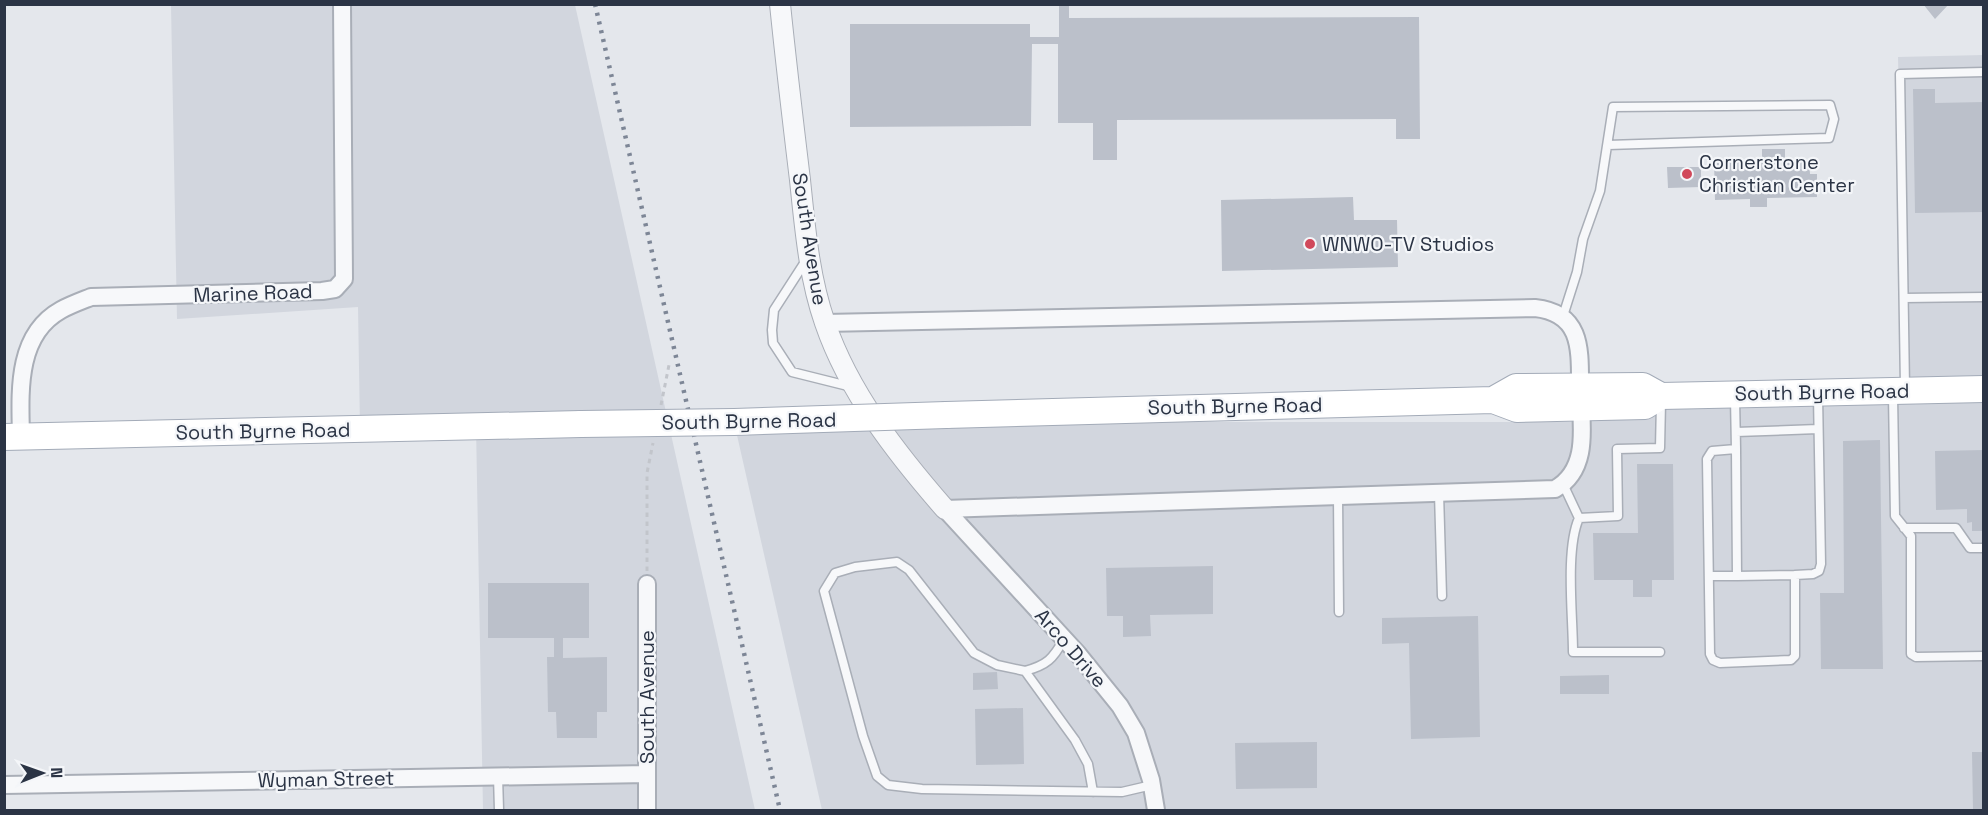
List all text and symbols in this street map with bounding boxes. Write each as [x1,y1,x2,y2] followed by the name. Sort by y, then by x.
[1699,149,1855,198] place label: Cornerstone Christian Center
[1680,167,1694,181] marker: Cornerstone Christian Center
[787,171,833,307] street label: South Avenue
[1322,231,1494,257] place label: WNWO-TV Studios
[1303,237,1317,251] marker: WNWO-TV Studios
[193,278,313,308] street label: Marine Road
[1734,377,1910,407] street label: South Byrne Road
[1147,391,1323,421] street label: South Byrne Road
[661,406,837,436] street label: South Byrne Road
[175,416,351,446] street label: South Byrne Road
[1029,603,1113,693] street label: Arco Drive
[634,630,660,764] street label: South Avenue
[12,743,72,803] north arrow
[257,765,395,793] street label: Wyman Street
[46,767,67,778] text: N

